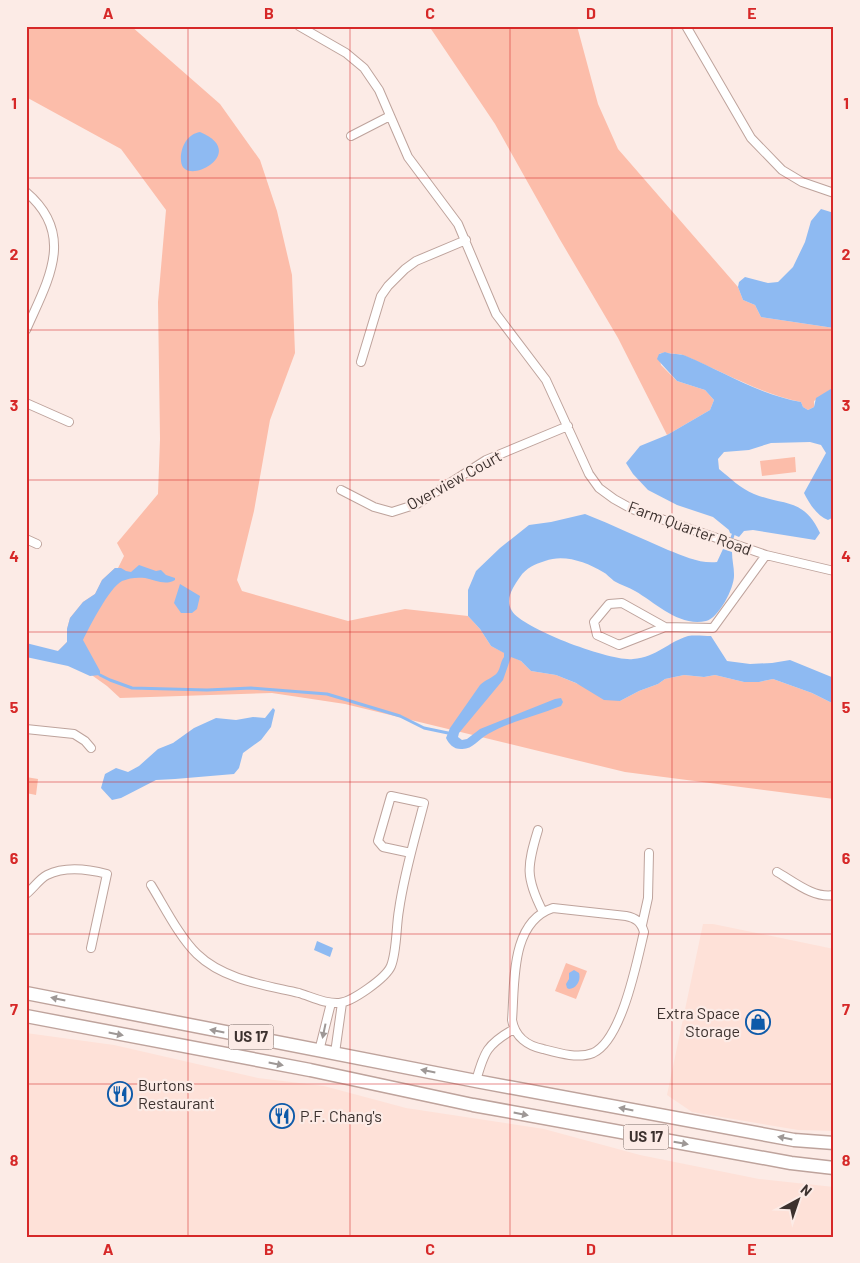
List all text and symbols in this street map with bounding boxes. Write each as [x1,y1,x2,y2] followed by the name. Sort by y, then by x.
[103,3,114,22] text: A
[264,3,274,22] text: B
[425,3,435,22] text: C
[586,3,596,22] text: D
[747,3,757,22] text: E
[11,93,17,112] text: 1
[843,93,849,112] text: 1
[10,244,19,263] text: 2
[842,244,851,263] text: 2
[10,395,18,414] text: 3
[842,395,850,414] text: 3
[403,446,505,513] street label: Overview Court
[626,496,754,559] street label: Farm Quarter Road
[9,546,19,565] text: 4
[841,546,851,565] text: 4
[10,697,19,716] text: 5
[842,697,851,716] text: 5
[10,848,19,867] text: 6
[842,848,851,867] text: 6
[50,995,65,1003] one-way arrow
[10,999,18,1018] text: 7
[842,999,850,1018] text: 7
[657,1003,740,1040] place label: Extra Space Storage
[745,1009,771,1035] shop icon: Extra Space Storage
[319,1023,327,1039] one-way arrow
[228,1024,274,1050] road number: US 17
[209,1026,225,1034] one-way arrow
[108,1030,124,1038] one-way arrow
[268,1060,284,1068] one-way arrow
[420,1067,436,1075] one-way arrow
[138,1075,215,1112] place label: Burtons Restaurant
[107,1081,133,1107] restaurant icon: Burtons Restaurant
[269,1103,295,1129] restaurant icon: P.F. Chang's
[617,1104,633,1112] one-way arrow
[300,1106,382,1125] place label: P.F. Chang's
[514,1110,530,1118] one-way arrow
[624,1124,668,1150] road number: US 17
[777,1134,793,1142] one-way arrow
[674,1140,690,1148] one-way arrow
[10,1150,19,1169] text: 8
[842,1150,851,1169] text: 8
[772,1176,822,1226] north arrow
[798,1180,816,1199] text: N
[103,1239,114,1258] text: A
[264,1239,274,1258] text: B
[425,1239,435,1258] text: C
[586,1239,596,1258] text: D
[747,1239,757,1258] text: E

